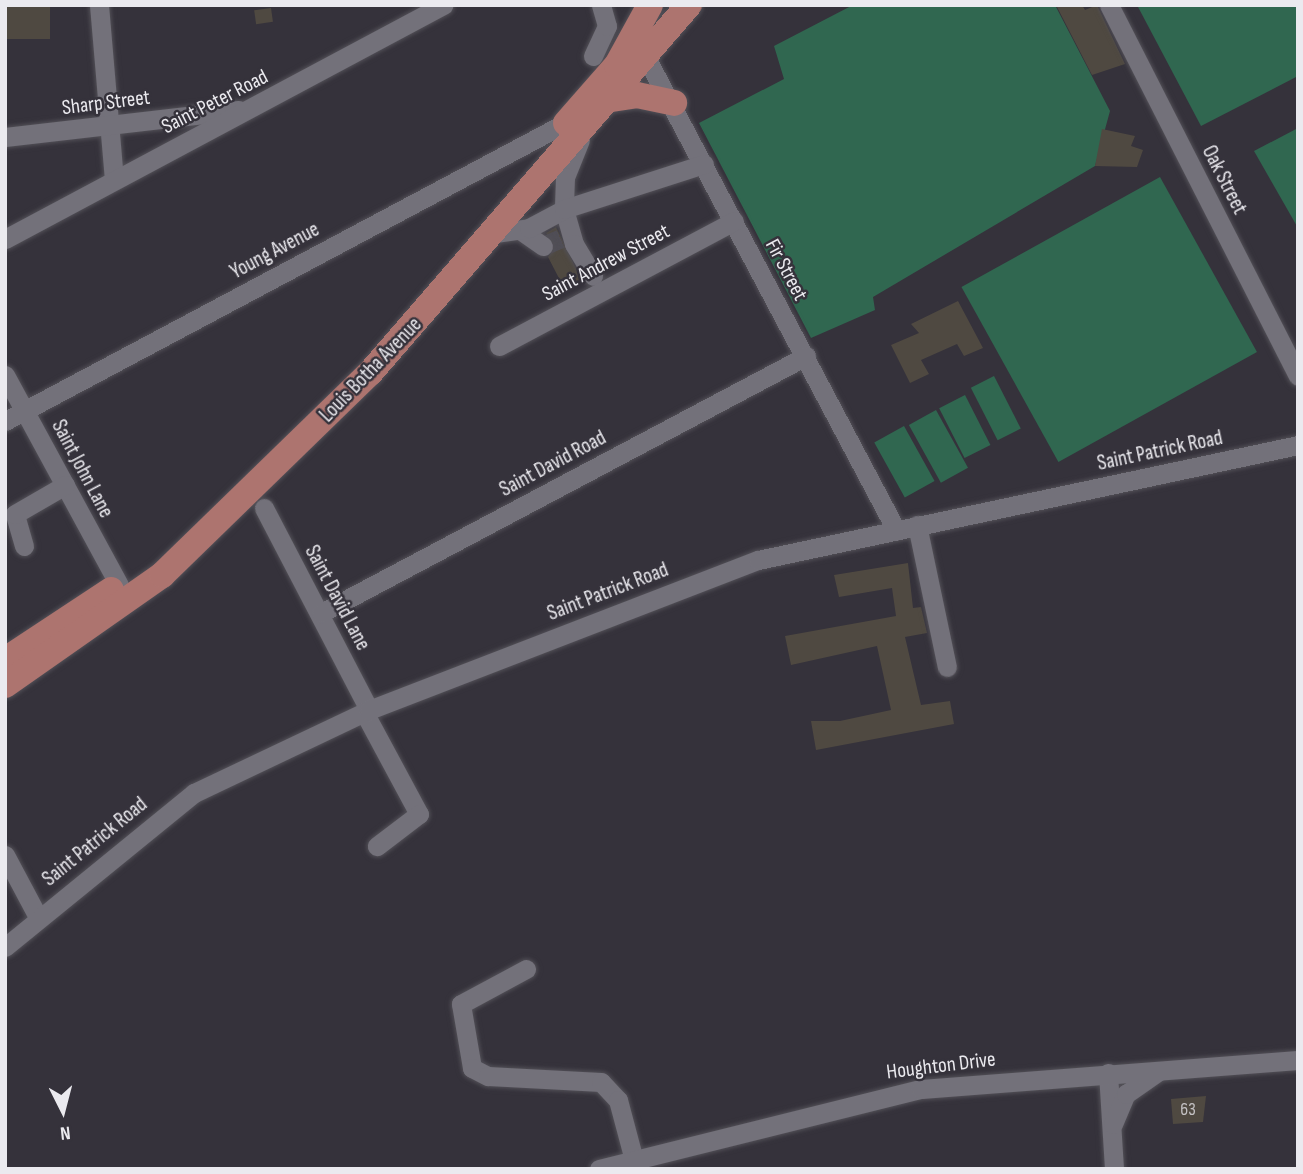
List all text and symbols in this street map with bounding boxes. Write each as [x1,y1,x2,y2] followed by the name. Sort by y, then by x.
[158,64,272,140] street label: Saint Peter Road
[61,85,151,121] street label: Sharp Street
[1196,141,1252,219] street label: Oak Street
[226,217,324,285] street label: Young Avenue
[538,219,674,307] street label: Saint Andrew Street
[759,235,813,305] street label: Fir Street
[315,312,427,428] street label: Louis Botha Avenue
[46,416,118,522] street label: Saint John Lane
[495,425,611,503] street label: Saint David Road
[1095,425,1225,477] street label: Saint Patrick Road
[299,541,375,655] street label: Saint David Lane
[544,557,672,627] street label: Saint Patrick Road
[37,792,153,892] street label: Saint Patrick Road
[885,1047,997,1085] street label: Houghton Drive
[28,1076,98,1146] north arrow
[1180,1099,1196,1121] house number: 63
[59,1120,71,1144] text: N

